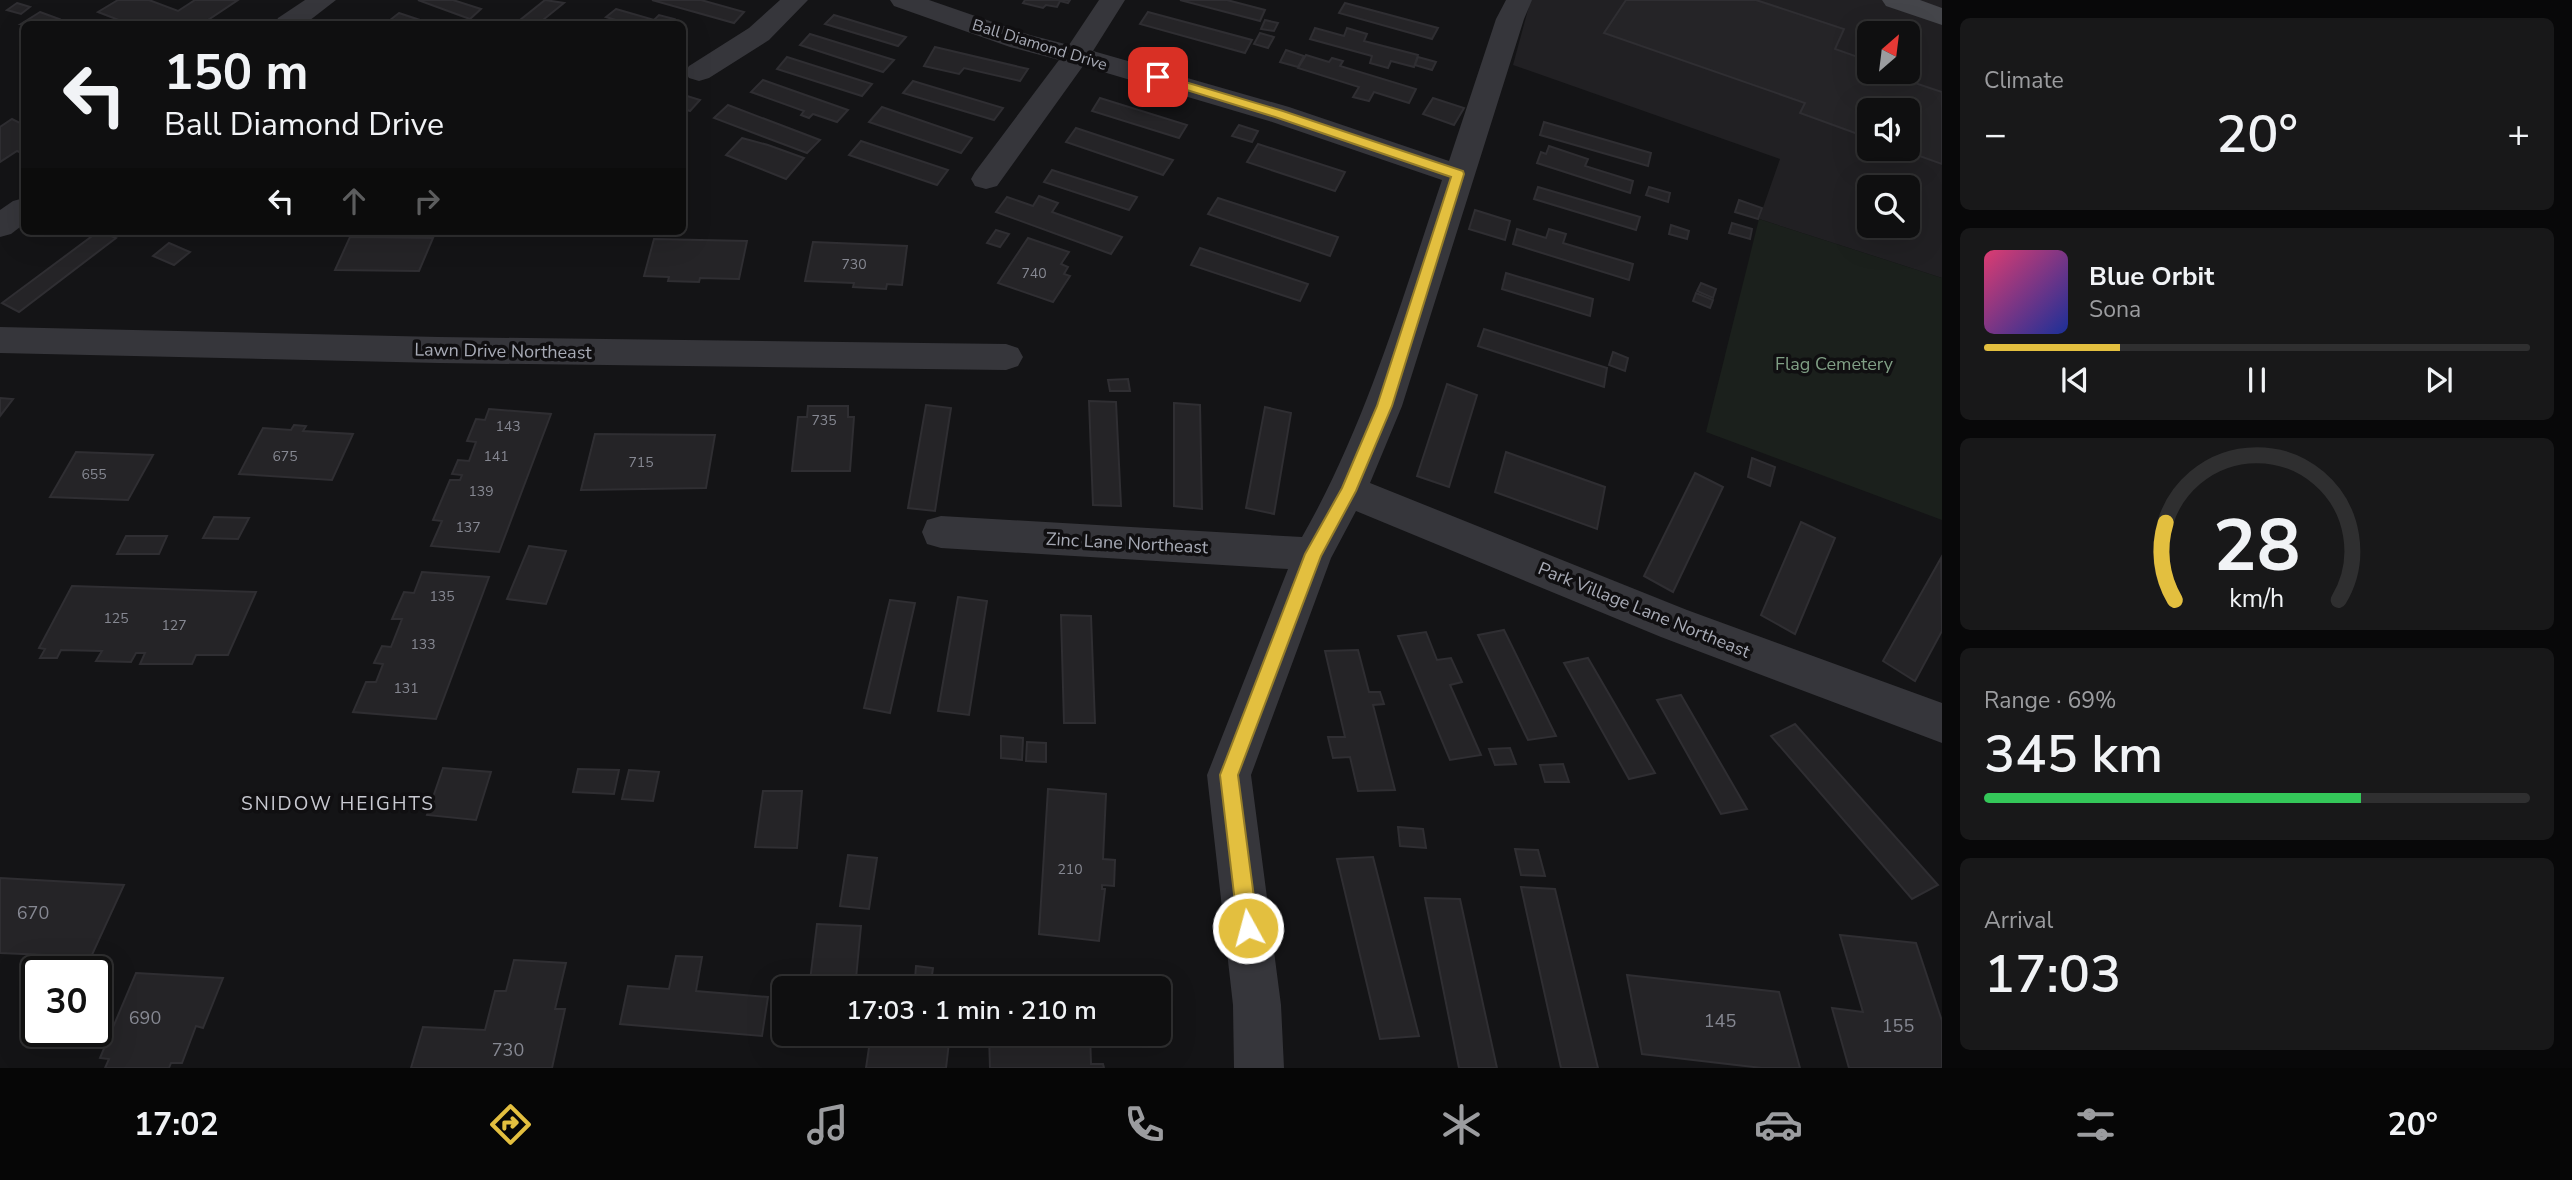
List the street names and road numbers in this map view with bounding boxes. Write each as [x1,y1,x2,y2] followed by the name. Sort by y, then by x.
[970,14,1110,76] street label: Ball Diamond Drive
[414,337,593,365] street label: Lawn Drive Northeast
[1045,527,1209,559] street label: Zinc Lane Northeast
[1534,556,1754,664] street label: Park Village Lane Northeast

